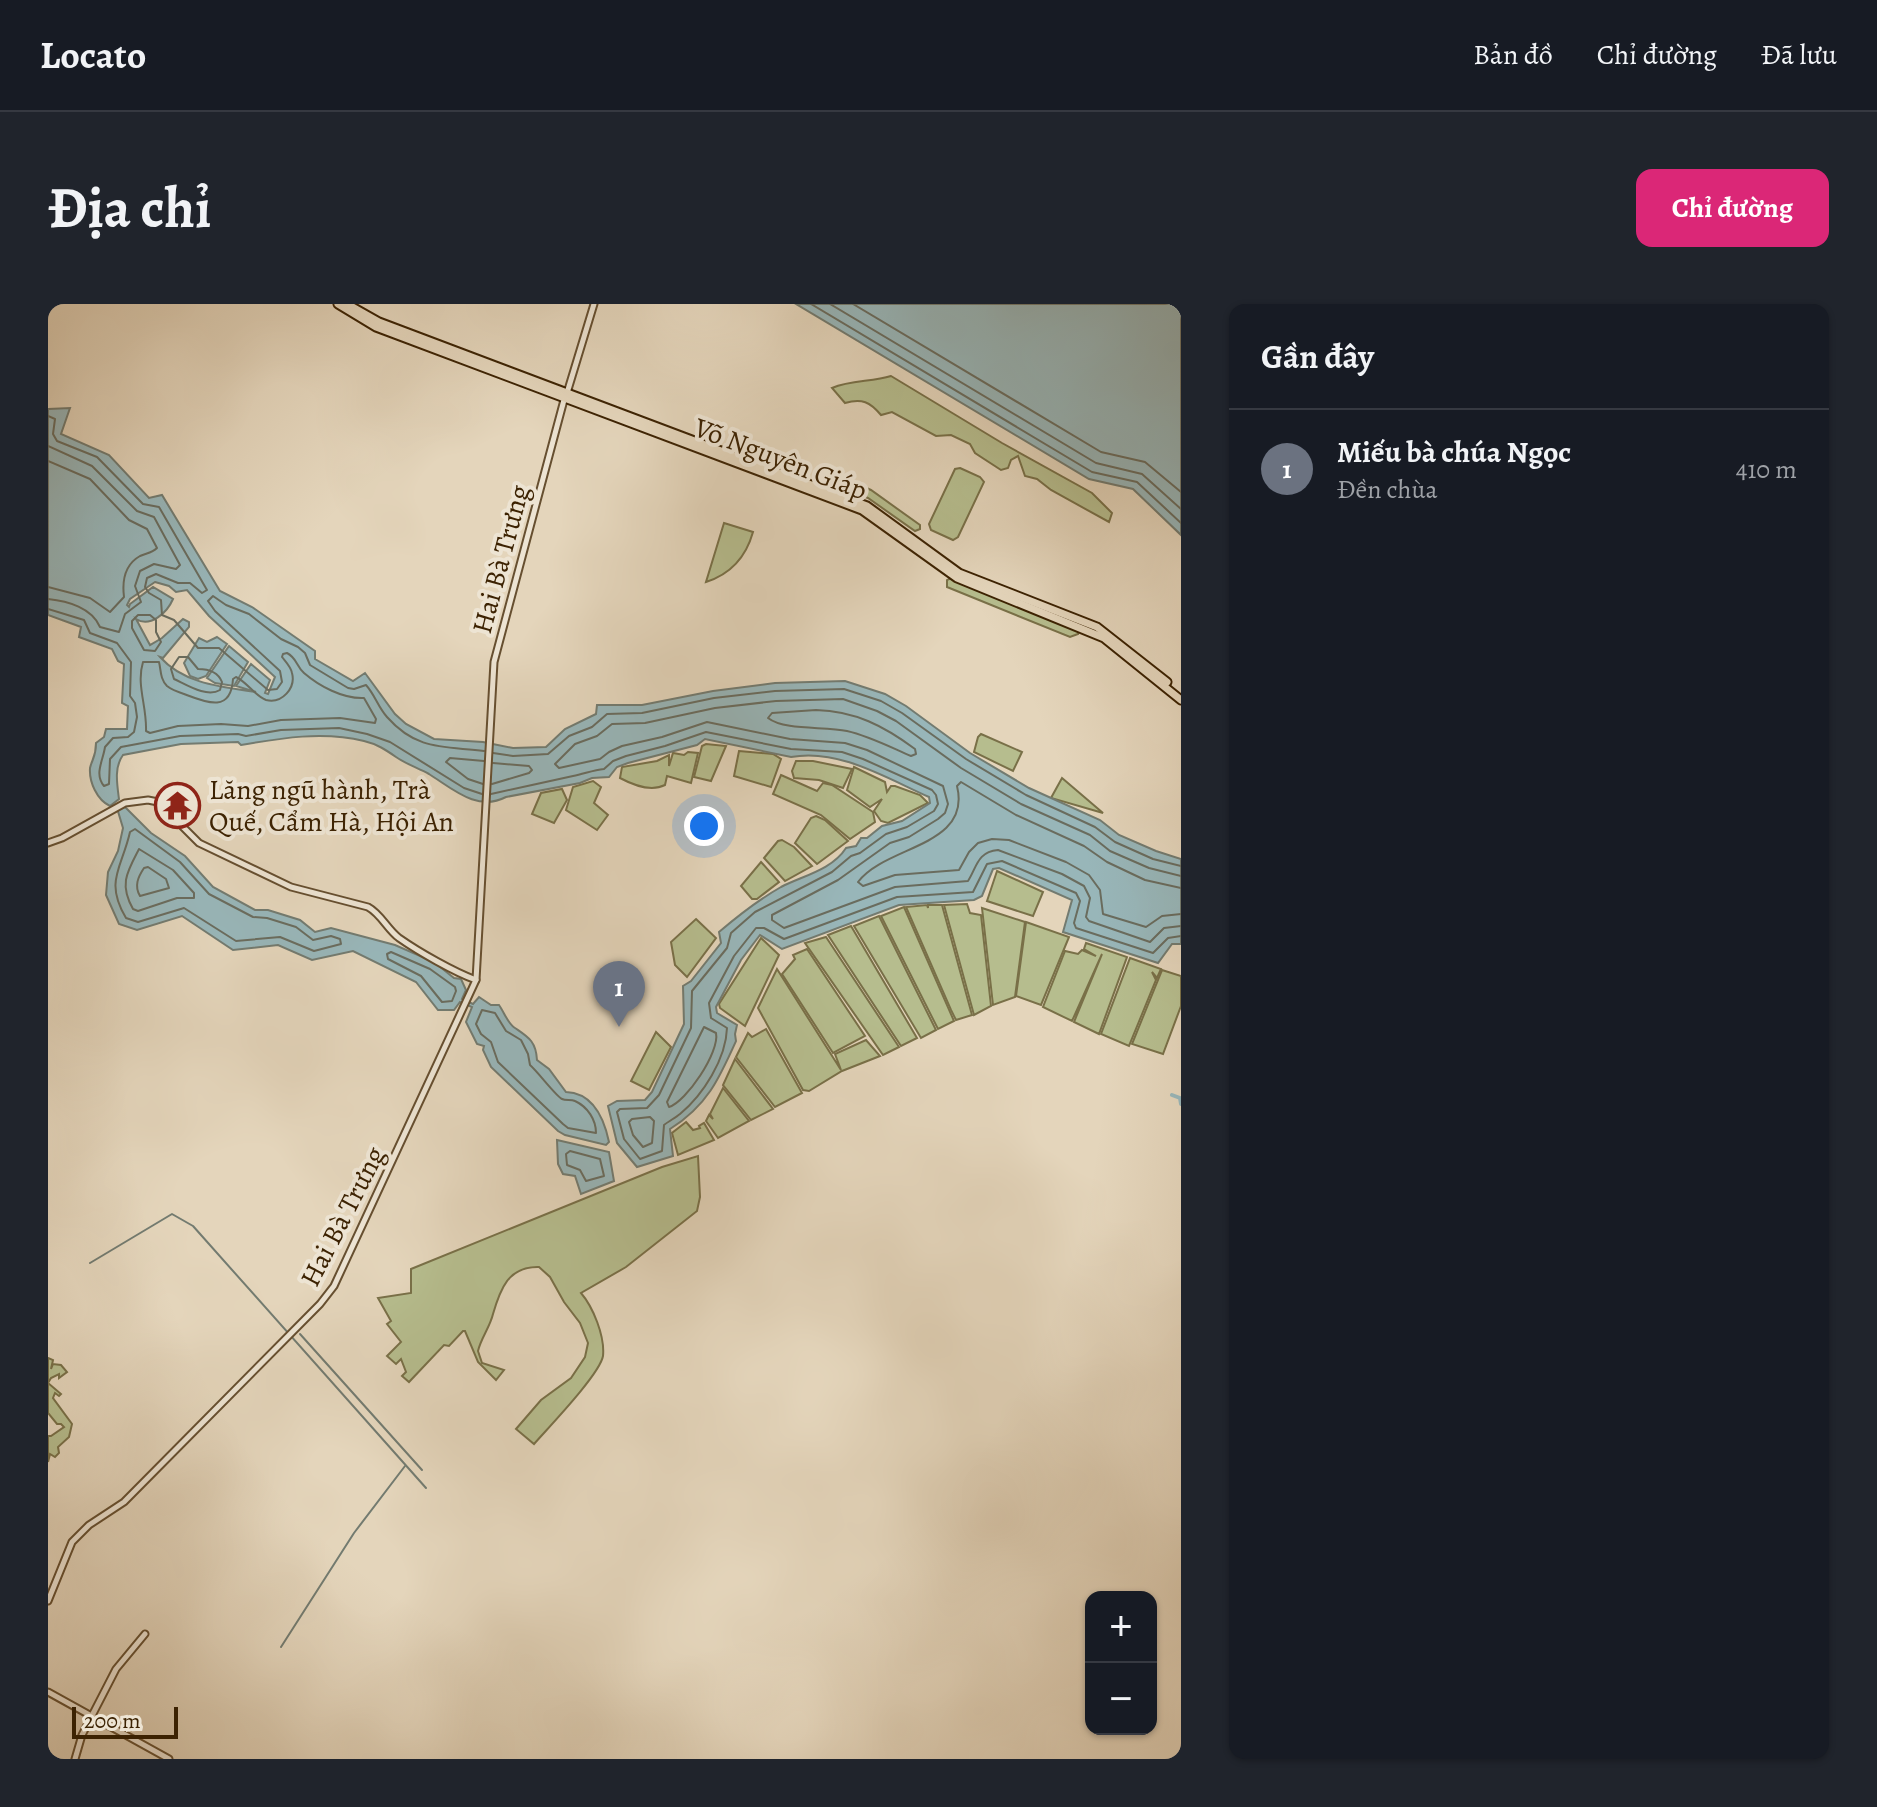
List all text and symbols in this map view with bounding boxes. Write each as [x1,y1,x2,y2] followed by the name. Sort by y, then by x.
[40,29,146,81] text: Locato
[1473,36,1553,74] text: Bản đồ
[1597,36,1717,74] text: Chỉ đường
[1761,36,1837,74] text: Đã lưu
[1636,169,1829,247] button: Chỉ đường
[48,170,211,246] text: Địa chỉ
[1261,333,1374,380] text: Gần đây
[688,408,873,509] street label: Võ Nguyên Giáp
[1337,432,1571,472] text: Miếu bà chúa Ngọc
[1282,452,1292,487] text: 1
[1736,452,1797,487] text: 410 m
[1337,472,1438,507] text: Đền chùa
[463,481,539,638] street label: Hai Bà Trưng
[209,771,454,841] place label: Lăng ngũ hành, Trà Quế, Cẩm Hà, Hội An
[154,781,202,829] temple icon: Lăng ngũ hành, Trà Quế, Cẩm Hà, Hội An
[684,806,724,846] your location
[593,961,645,1027] pin: 1
[291,1140,394,1293] street label: Hai Bà Trưng
[1085,1591,1157,1735] map controls
[1085,1591,1157,1663] button: +
[1085,1663,1157,1735] button: −
[72,1703,178,1739] scale bar
[84,1706,141,1736] text: 200 m

